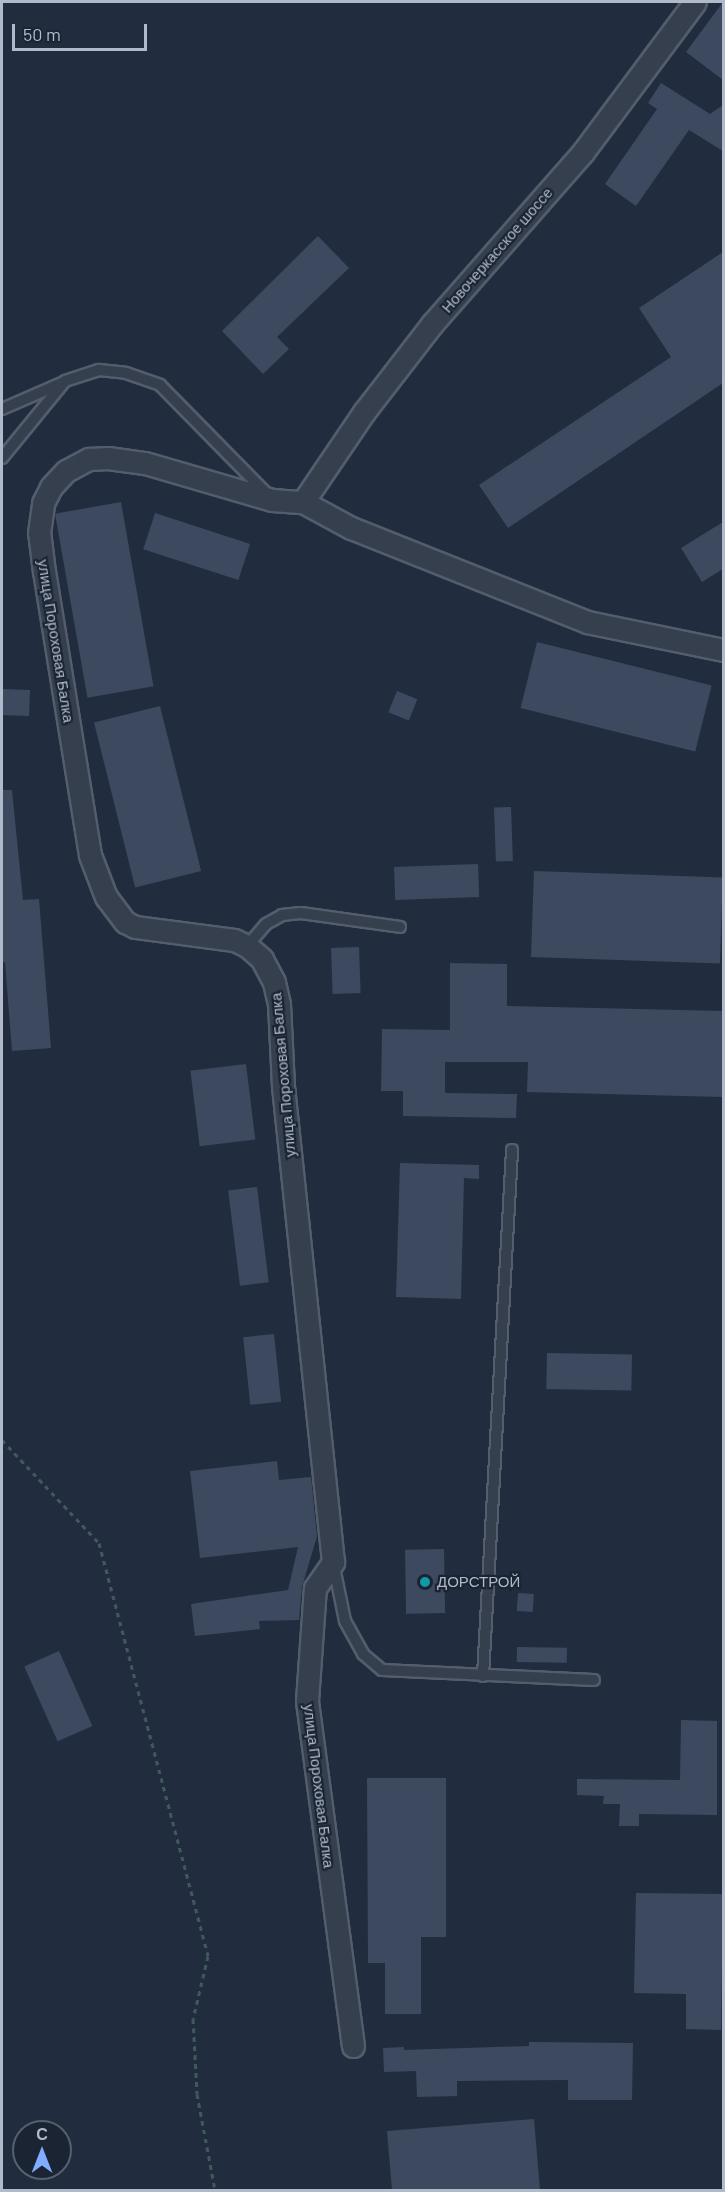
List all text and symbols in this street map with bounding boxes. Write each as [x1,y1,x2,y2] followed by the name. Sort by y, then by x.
[15,12,150,50] scale bar
[23,23,61,45] text: 50 m
[438,184,556,316] street label: Новочеркасское шоссе
[34,558,78,724] street label: улица Пороховая Балка
[267,992,299,1158] street label: улица Пороховая Балка
[437,1573,520,1591] place label: ДОРСТРОЙ
[418,1575,432,1589] marker: ДОРСТРОЙ
[300,1703,338,1869] street label: улица Пороховая Балка
[12,2120,72,2180] north arrow
[36,2124,48,2143] text: С

